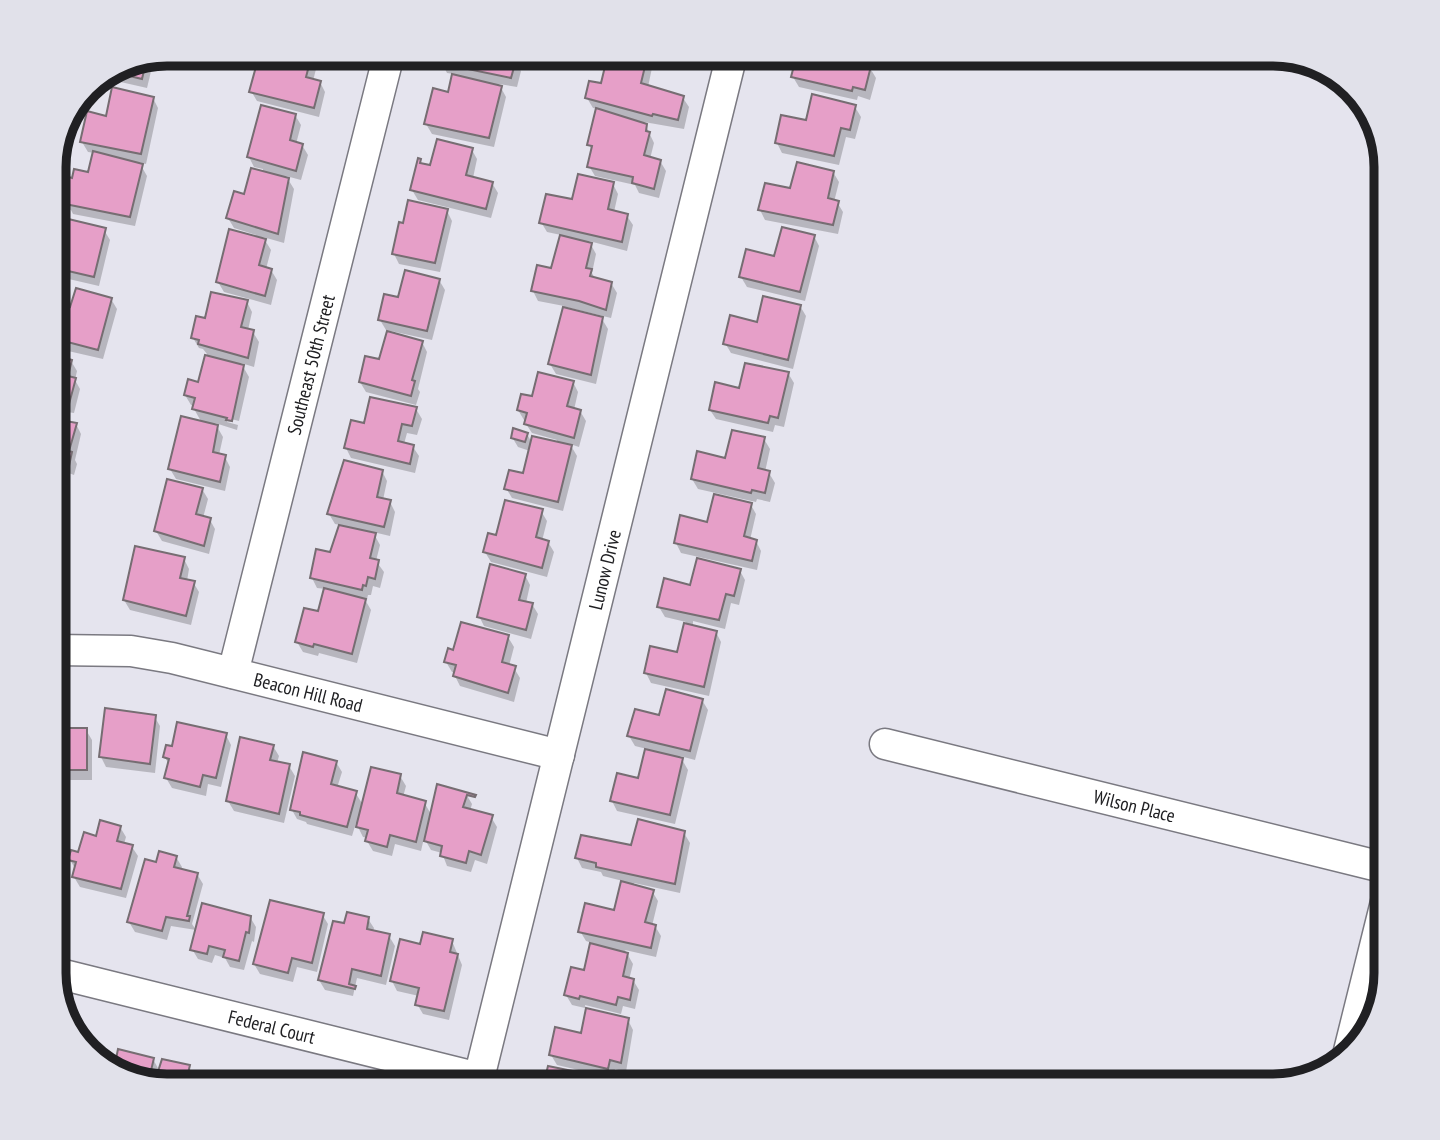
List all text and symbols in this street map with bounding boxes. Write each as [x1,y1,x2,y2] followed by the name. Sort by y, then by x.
[282,291,340,437] street label: Southeast 50th Street
[583,527,626,612] street label: Lunow Drive
[251,667,365,717] street label: Beacon Hill Road
[1091,784,1178,827] street label: Wilson Place
[226,1004,318,1049] street label: Federal Court

